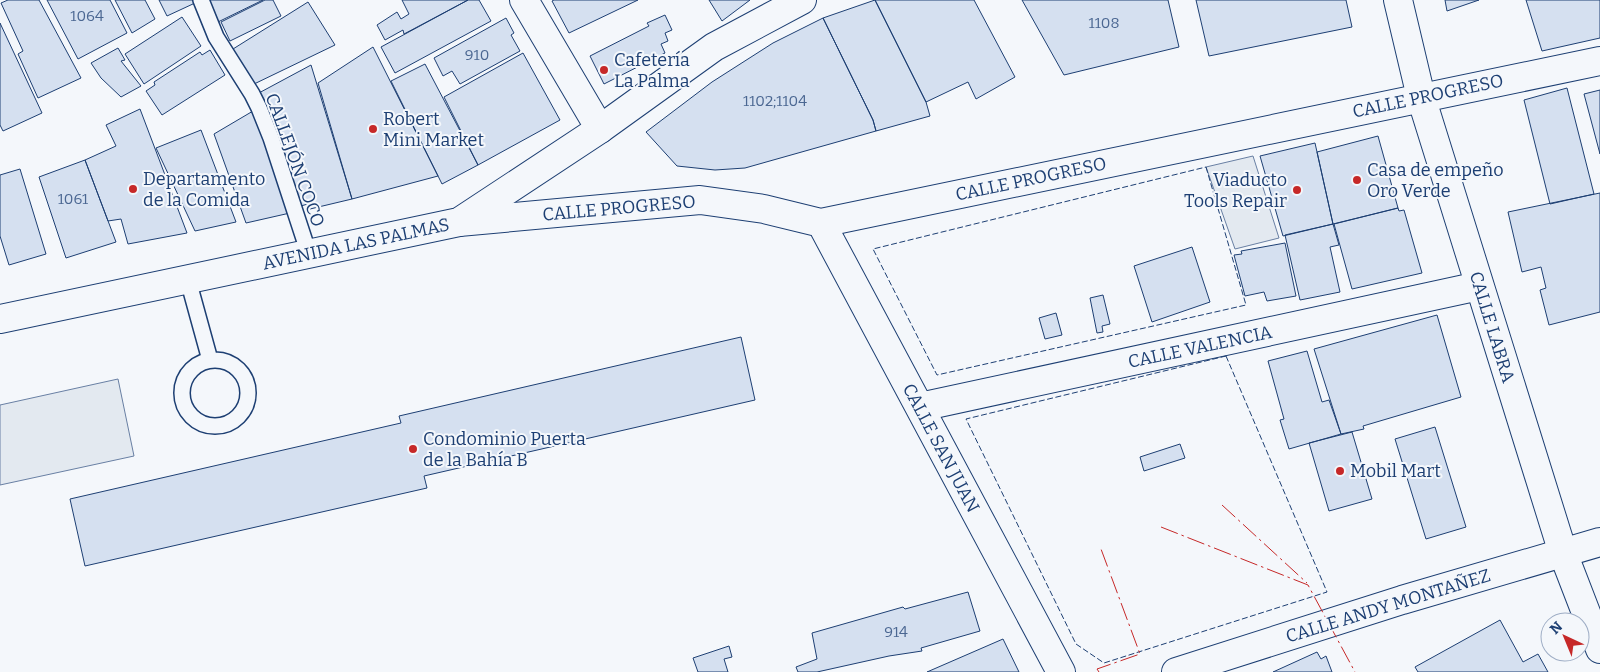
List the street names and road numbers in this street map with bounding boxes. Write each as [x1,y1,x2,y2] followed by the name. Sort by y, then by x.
[1351,69,1505,123] street label: CALLE PROGRESO
[261,90,329,230] street label: CALLEJÓN COCO
[954,152,1108,206] street label: CALLE PROGRESO
[542,190,696,226] street label: CALLE PROGRESO
[261,213,451,275] street label: AVENIDA LAS PALMAS
[1465,269,1519,386] street label: CALLE LABRA
[1126,321,1274,373] street label: CALLE VALENCIA
[898,380,984,516] street label: CALLE SAN JUAN
[1283,564,1493,648] street label: CALLE ANDY MONTAÑEZ

